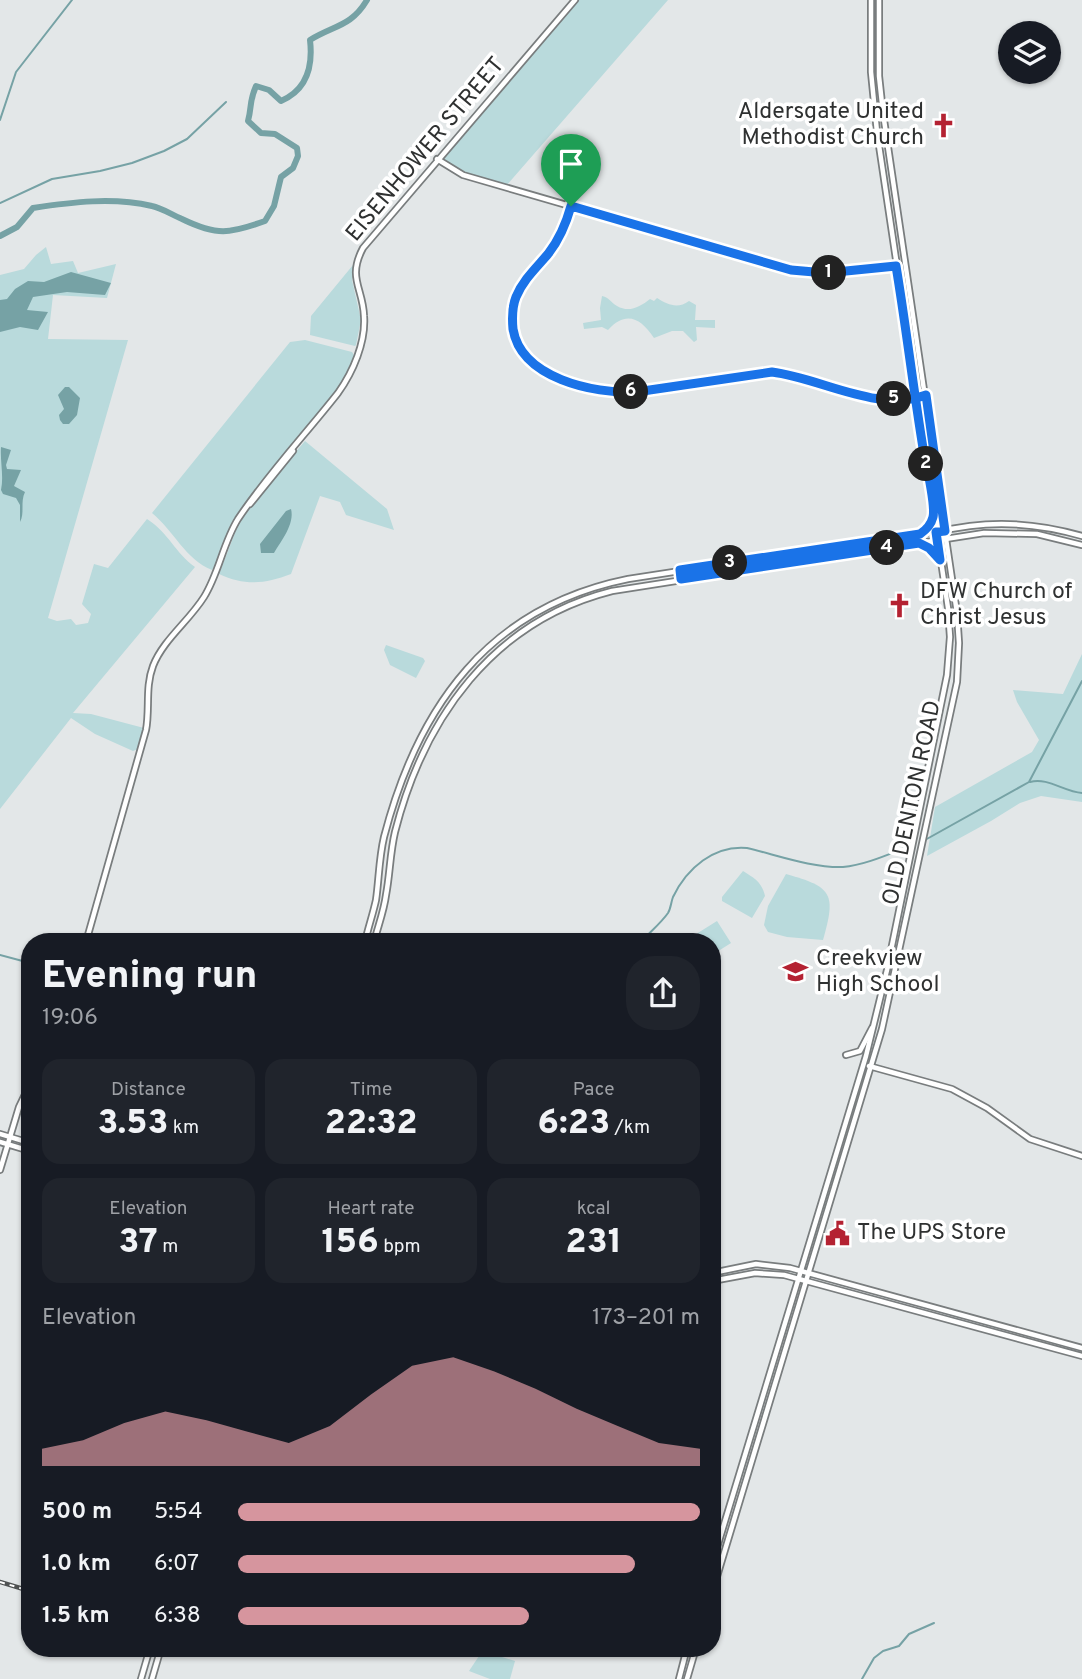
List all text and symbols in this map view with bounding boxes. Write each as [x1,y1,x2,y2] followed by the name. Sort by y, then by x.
[998,21,1061,84] map controls
[998,21,1061,84] button: layers
[340,52,512,248] street label: EISENHOWER STREET
[738,98,924,153] place label: Aldersgate United Methodist Church
[930,111,958,139] church icon: Aldersgate United Methodist Church
[541,134,601,206] pin
[552,145,590,183] icon: arrive
[812,256,846,290] pin: 1
[825,260,832,284] text: 1
[614,374,648,410] pin: 6
[625,379,636,403] text: 6
[876,382,912,416] pin: 5
[888,386,899,410] text: 5
[908,447,944,482] pin: 2
[920,451,931,475] text: 2
[870,530,904,566] pin: 4
[880,535,893,559] text: 4
[712,546,748,580] pin: 3
[724,550,735,574] text: 3
[920,578,1073,633] place label: DFW Church of Christ Jesus
[886,591,914,619] church icon: DFW Church of Christ Jesus
[877,698,949,908] street label: OLD DENTON ROAD
[816,945,939,1000] place label: Creekview High School
[42,953,257,1002] text: Evening run
[626,956,700,1030] button: share
[782,958,810,986] school or university icon: Creekview High School
[42,1004,98,1033] text: 19:06
[111,1078,186,1102] text: Distance
[350,1078,392,1102] text: Time
[573,1078,615,1102] text: Pace
[97,1102,168,1146] text: 3.53
[324,1102,418,1146] text: 22:32
[537,1102,610,1146] text: 6:23
[168,1116,199,1140] text: km
[610,1116,650,1140] text: /km
[109,1197,187,1221] text: Elevation
[328,1197,414,1221] text: Heart rate
[577,1197,611,1221] text: kcal
[823,1219,851,1247] public building icon: The UPS Store
[857,1219,1006,1248] place label: The UPS Store
[118,1221,158,1265] text: 37
[321,1221,379,1265] text: 156
[565,1221,622,1265] text: 231
[158,1235,178,1259] text: m
[379,1235,421,1259] text: bpm
[42,1304,137,1333] text: Elevation
[592,1304,700,1333] text: 173–201 m
[42,1498,112,1527] text: 500 m
[154,1498,202,1527] text: 5:54
[42,1550,111,1579] text: 1.0 km
[154,1550,199,1579] text: 6:07
[42,1602,110,1631] text: 1.5 km
[154,1602,201,1631] text: 6:38

